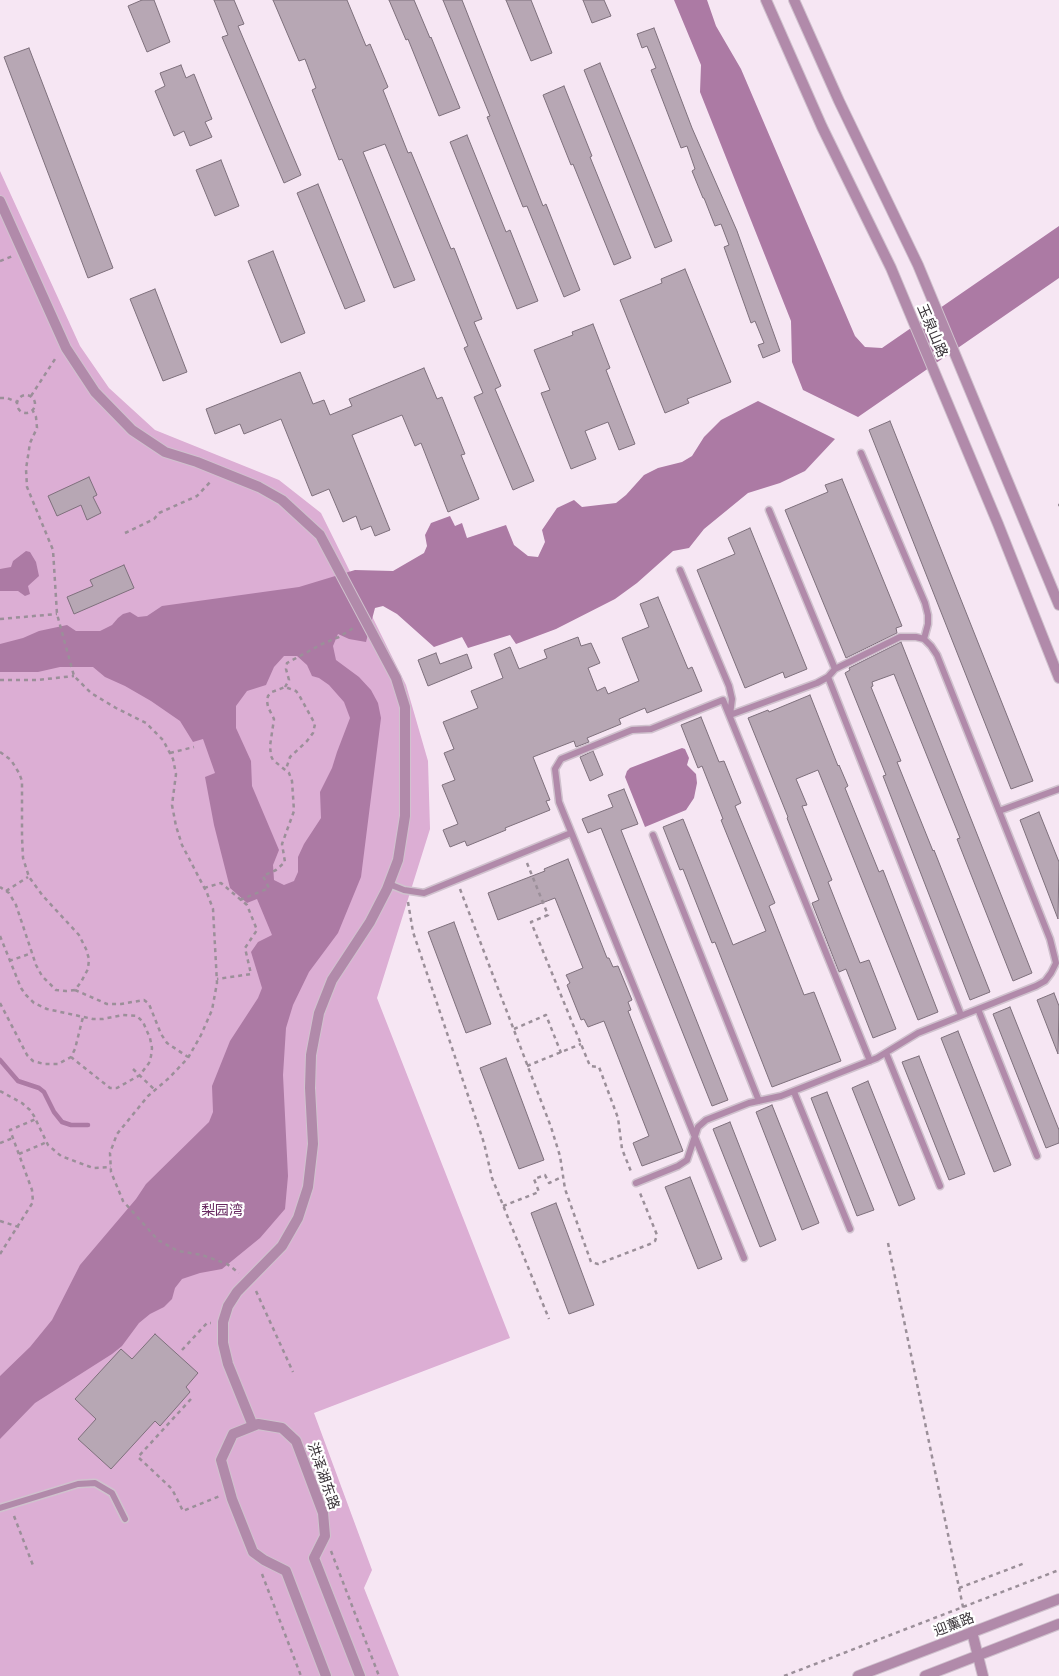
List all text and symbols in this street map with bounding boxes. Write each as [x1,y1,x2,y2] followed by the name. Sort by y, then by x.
[913,302,951,360] street label: 玉泉山路
[201,1203,243,1219] park label: 梨园湾
[304,1440,342,1512] street label: 洪泽湖东路
[931,1610,977,1640] street label: 迎薰路

